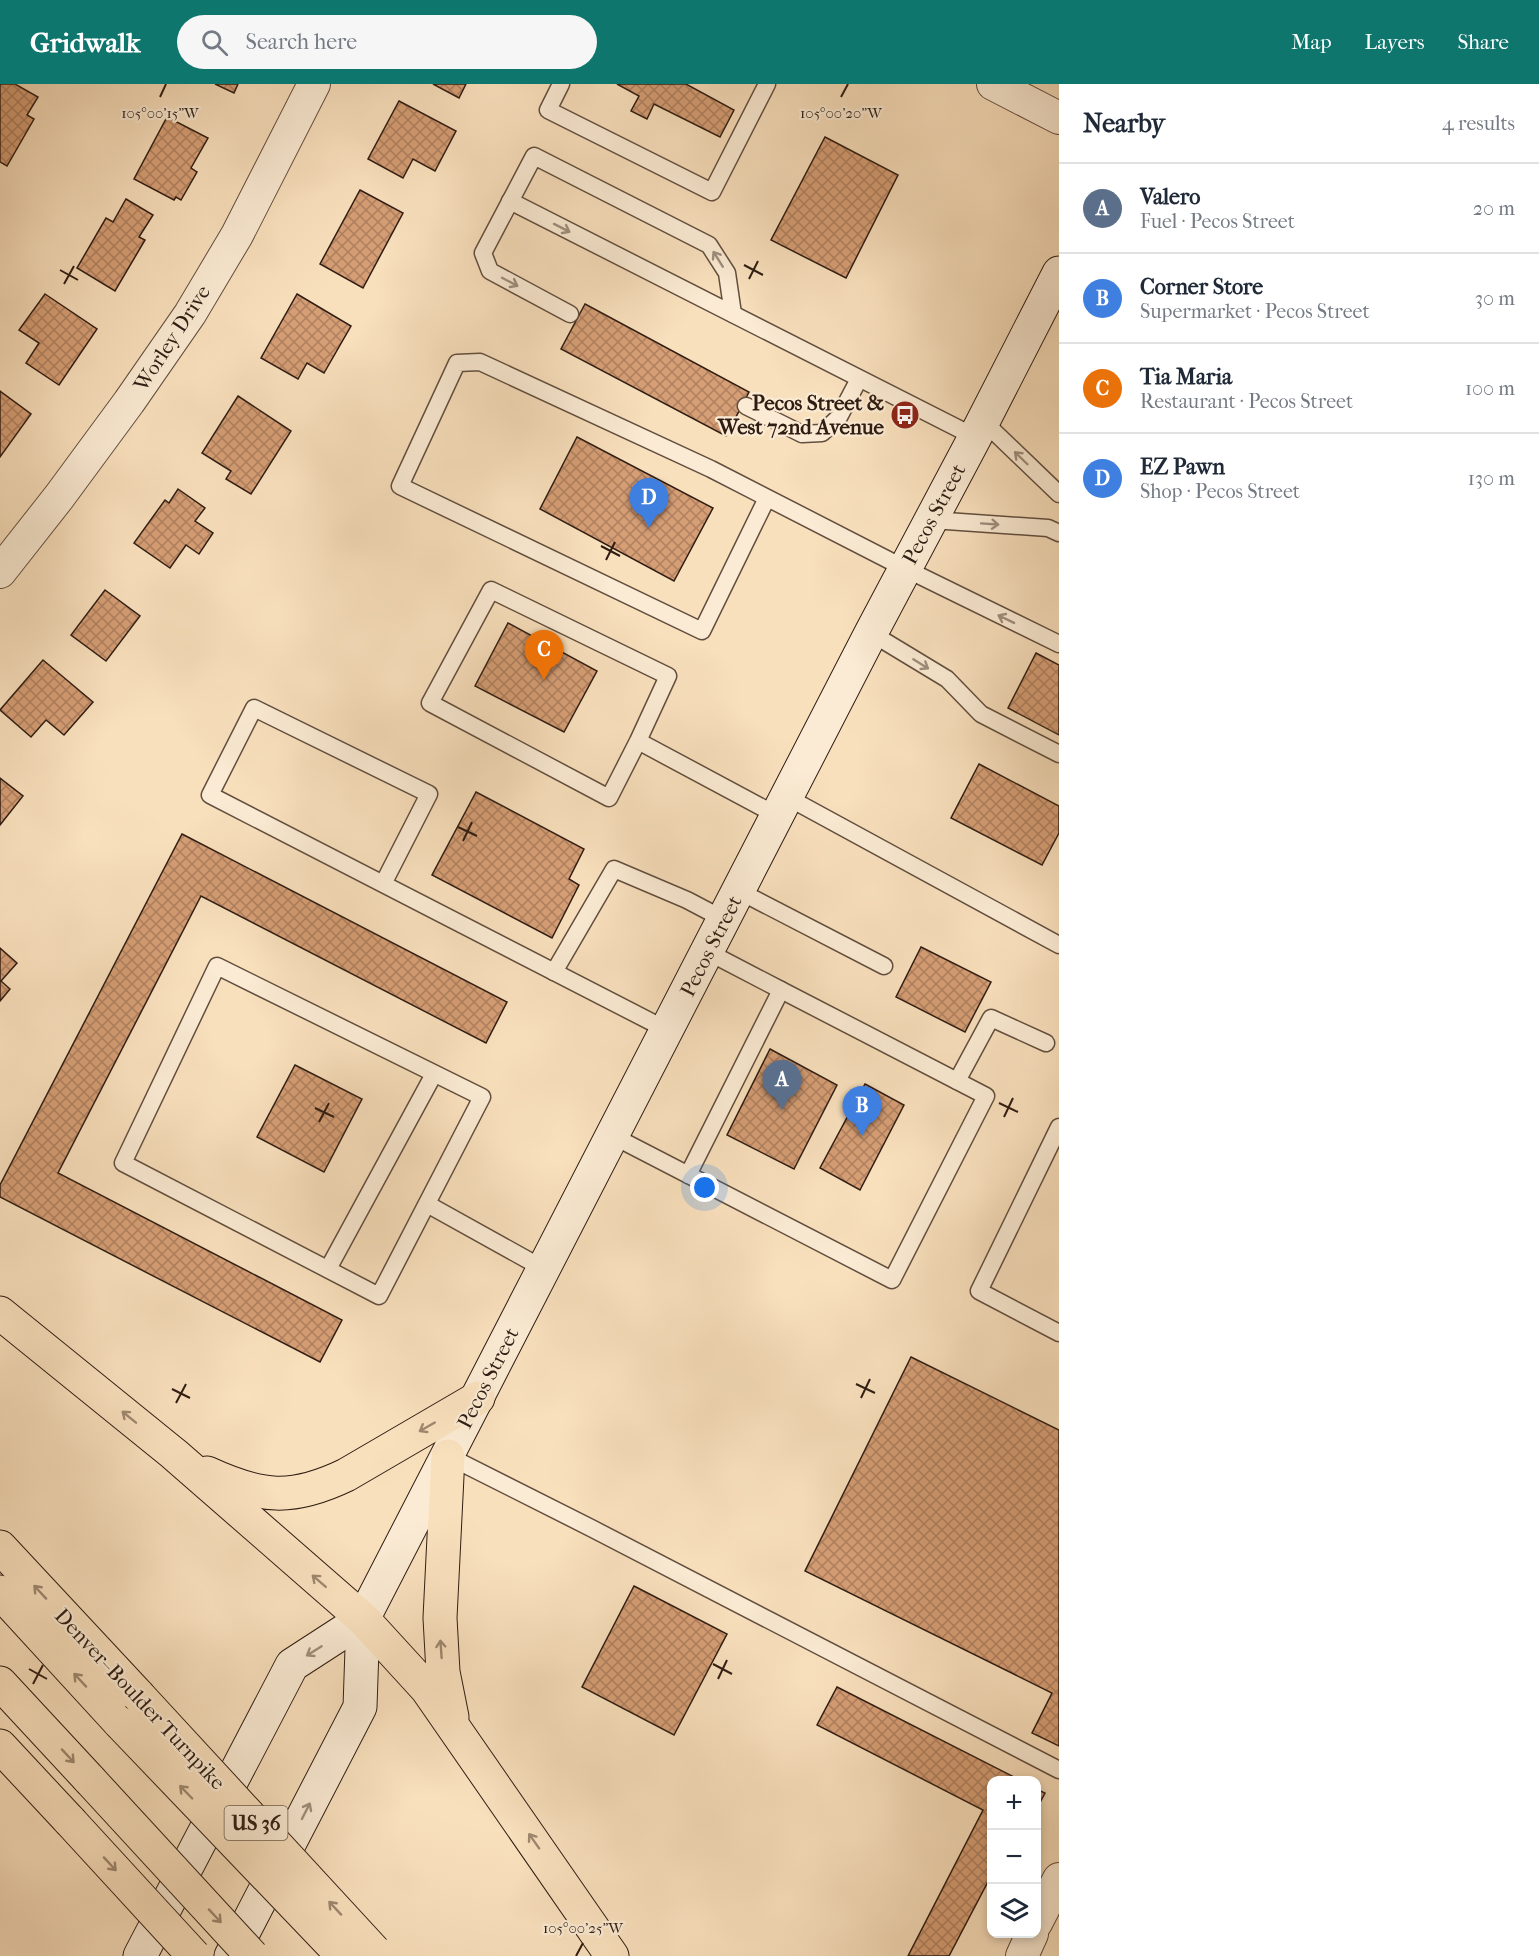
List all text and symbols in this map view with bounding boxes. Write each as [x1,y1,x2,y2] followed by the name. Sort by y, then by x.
[177,15,597,69] search box
[30,26,141,59] text: Gridwalk
[198,26,231,59] icon: search
[246,29,357,55] text: Search here
[1291,30,1332,54] text: Map
[1365,30,1424,54] text: Layers
[1457,30,1509,54] text: Share
[121,104,200,122] text: 105°00'15"W
[800,104,883,122] text: 105°00'20"W
[1083,108,1165,139] text: Nearby
[1442,112,1515,135] text: 4 results
[1140,184,1200,210] text: Valero
[1096,197,1109,220] text: A
[1473,197,1515,220] text: 20 m
[1140,210,1295,233] text: Fuel · Pecos Street
[553,222,570,234] one-way arrow
[711,251,723,268] one-way arrow
[1140,274,1263,300] text: Corner Store
[501,277,519,288] one-way arrow
[128,281,215,396] street label: Worley Drive
[1096,287,1109,310] text: B
[1475,287,1515,310] text: 30 m
[1140,300,1370,323] text: Supermarket · Pecos Street
[1140,364,1232,390] text: Tia Maria
[1096,377,1109,400] text: C
[1465,377,1515,400] text: 100 m
[1140,390,1353,413] text: Restaurant · Pecos Street
[717,391,885,439] place label: Pecos Street & West 72nd Avenue
[889,399,921,431] bus stop icon: Pecos Street & West 72nd Avenue
[1014,451,1029,465] one-way arrow
[1140,454,1225,480] text: EZ Pawn
[898,459,971,568] street label: Pecos Street
[1095,467,1110,490] text: D
[1468,467,1515,490] text: 130 m
[630,478,668,528] pin: D
[1140,480,1300,503] text: Shop · Pecos Street
[980,519,999,530] one-way arrow
[998,612,1016,624] one-way arrow
[524,630,564,680] pin: C
[912,658,929,670] one-way arrow
[675,891,747,1001] street label: Pecos Street
[762,1060,802,1110] pin: A
[842,1086,882,1136] pin: B
[690,1173,719,1202] your location
[452,1323,524,1433] street label: Pecos Street
[121,1411,137,1424] one-way arrow
[419,1422,436,1434] one-way arrow
[312,1574,327,1588] one-way arrow
[33,1584,48,1599] one-way arrow
[50,1603,230,1795] street label: Denver–Boulder Turnpike
[436,1640,447,1660] one-way arrow
[306,1645,323,1657] one-way arrow
[73,1672,88,1687] one-way arrow
[61,1749,76,1764] one-way arrow
[987,1776,1041,1938] map controls
[987,1776,1041,1830] button: +
[179,1785,194,1800] one-way arrow
[300,1803,312,1820] one-way arrow
[224,1806,288,1840] road number: US 36
[987,1830,1041,1884] button: −
[528,1833,540,1850] one-way arrow
[103,1857,117,1872] one-way arrow
[987,1884,1041,1938] button: layers
[327,1901,342,1916] one-way arrow
[208,1908,223,1923] one-way arrow
[543,1919,624,1937] text: 105°00'25"W

